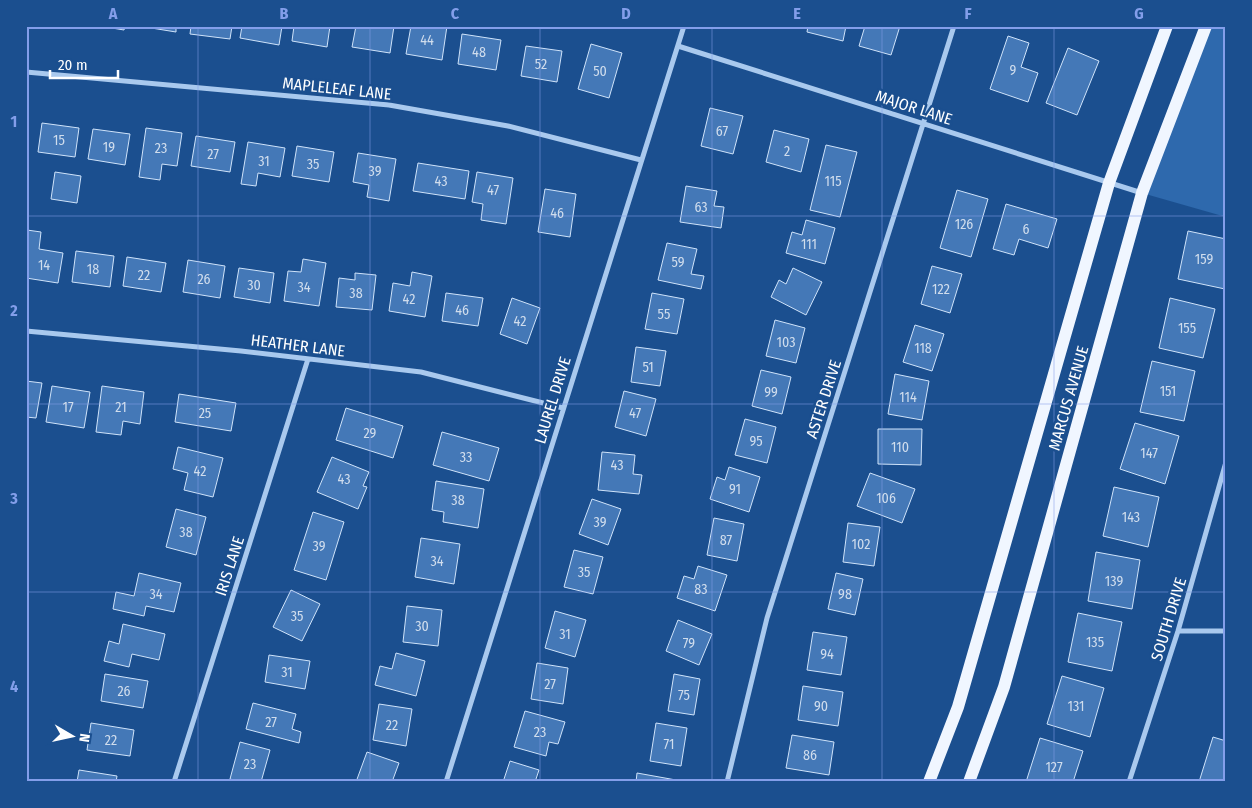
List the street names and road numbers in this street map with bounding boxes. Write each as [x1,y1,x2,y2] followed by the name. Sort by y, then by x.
[282,73,392,104] street label: MAPLELEAF LANE
[873,86,955,129] street label: MAJOR LANE
[250,330,346,361] street label: HEATHER LANE
[1044,344,1092,453] street label: MARCUS AVENUE
[530,354,575,446] street label: LAUREL DRIVE
[802,358,845,441] street label: ASTER DRIVE
[211,534,248,598] street label: IRIS LANE
[1147,575,1190,663] street label: SOUTH DRIVE

